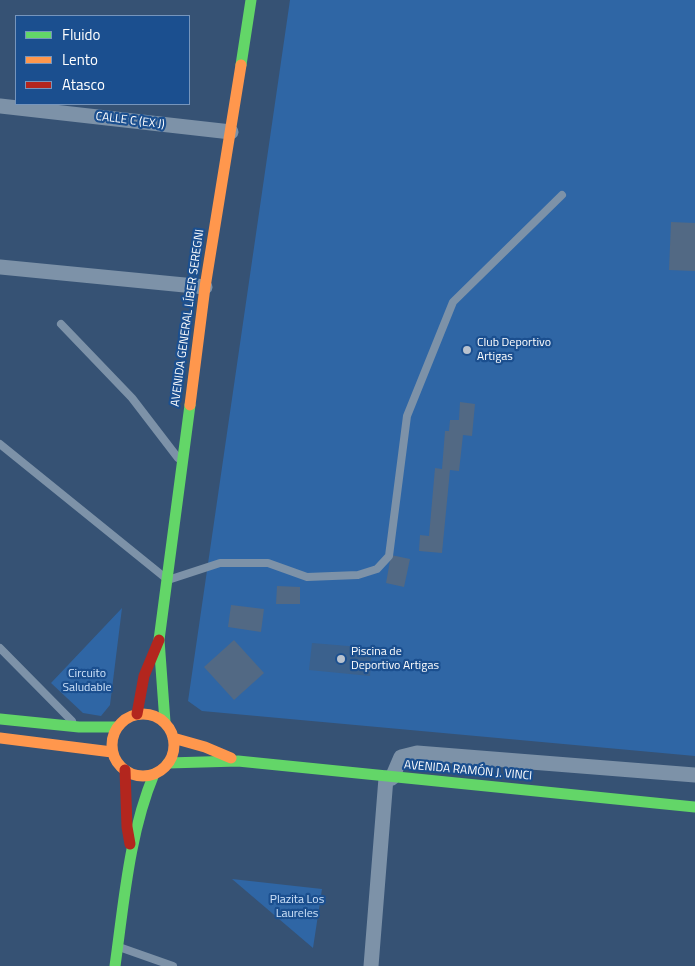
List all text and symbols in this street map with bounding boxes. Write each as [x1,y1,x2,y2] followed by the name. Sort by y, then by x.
[15,15,190,105] legend
[62,23,100,46] text: Fluido
[62,48,98,71] text: Lento
[62,73,105,96] text: Atasco
[95,110,165,132] street label: CALLE C (EX J)
[168,228,208,408] street label: AVENIDA GENERAL LÍBER SEREGNI
[477,336,551,364] place label: Club Deportivo Artigas
[461,344,473,356] marker: Club Deportivo Artigas
[351,645,439,673] place label: Piscina de Deportivo Artigas
[335,653,347,665] marker: Piscina de Deportivo Artigas
[62,667,112,695] park label: Circuito Saludable
[403,758,533,784] street label: AVENIDA RAMÓN J. VINCI
[270,893,324,921] park label: Plazita Los Laureles

